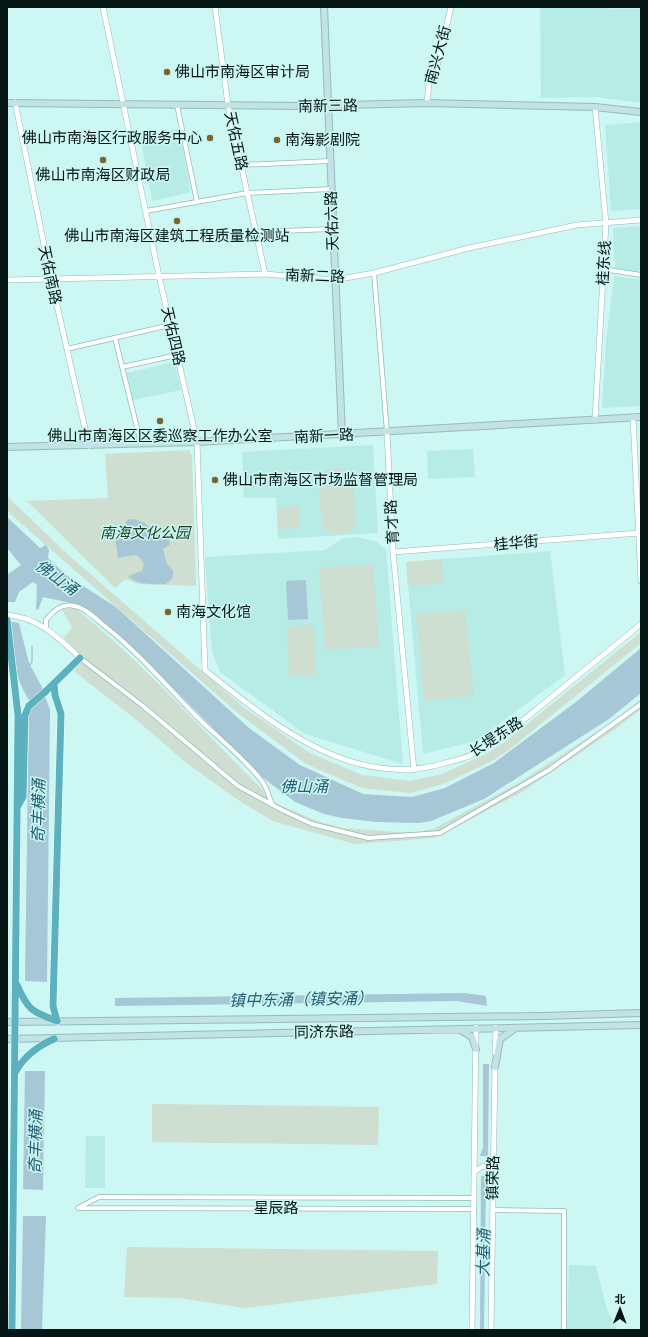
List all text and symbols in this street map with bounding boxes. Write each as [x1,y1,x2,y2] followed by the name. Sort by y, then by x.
[422,24,454,86] street label: 南兴大街
[175,63,310,81] place label: 佛山市南海区审计局
[162,67,172,77] marker: 佛山市南海区审计局
[298,96,358,116] street label: 南新三路
[221,110,251,172] street label: 天佑五路
[22,129,202,147] place label: 佛山市南海区行政服务中心
[285,131,360,149] place label: 南海影剧院
[205,133,215,143] marker: 佛山市南海区行政服务中心
[272,135,282,145] marker: 南海影剧院
[98,155,108,165] marker: 佛山市南海区财政局
[35,166,171,184] place label: 佛山市南海区财政局
[322,191,342,251] street label: 天佑六路
[172,216,182,226] marker: 佛山市南海区建筑工程质量检测站
[64,227,290,245] place label: 佛山市南海区建筑工程质量检测站
[594,240,614,286] street label: 桂东线
[35,244,65,306] street label: 天佑南路
[285,266,345,286] street label: 南新二路
[157,305,189,367] street label: 天佑四路
[155,416,165,426] marker: 佛山市南海区区委巡察工作办公室
[294,425,354,447] street label: 南新一路
[47,427,273,445] place label: 佛山市南海区区委巡察工作办公室
[223,471,418,489] place label: 佛山市南海区市场监督管理局
[210,475,220,485] marker: 佛山市南海区市场监督管理局
[382,499,402,545] street label: 育才路
[100,524,192,542] park label: 南海文化公园
[493,532,539,554] street label: 桂华街
[32,556,83,600] water label: 佛山涌
[176,603,251,621] place label: 南海文化馆
[163,607,173,617] marker: 南海文化馆
[466,713,526,761] street label: 长堤东路
[28,777,49,843] water label: 奇丰横涌
[280,777,330,796] water label: 佛山涌
[229,989,373,1010] water label: 镇中东涌（镇安涌）
[294,1022,354,1042] street label: 同济东路
[25,1108,46,1174] water label: 奇丰横涌
[484,1155,502,1201] street label: 镇荣路
[253,1199,299,1217] street label: 星辰路
[474,1227,493,1277] water label: 大基涌
[600,1289,640,1329] north arrow
[615,1293,626,1306] text: 北

